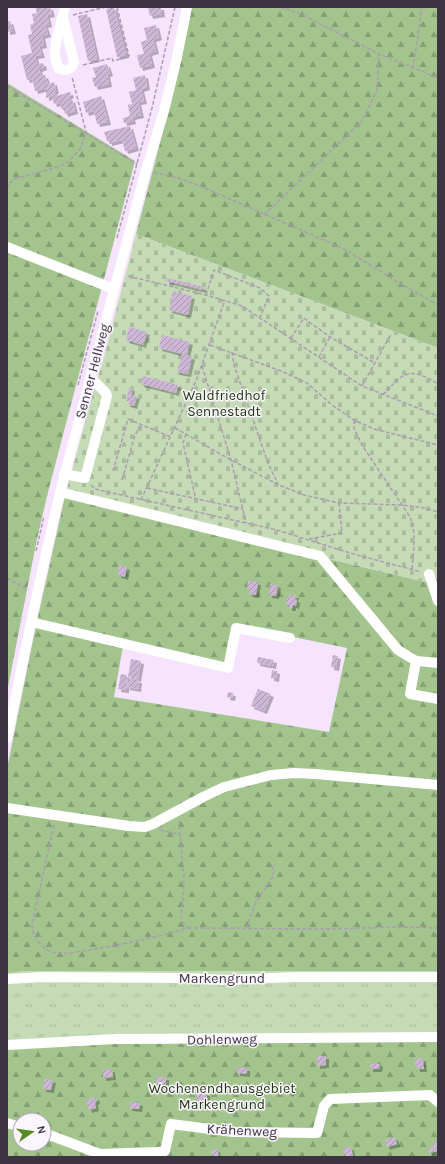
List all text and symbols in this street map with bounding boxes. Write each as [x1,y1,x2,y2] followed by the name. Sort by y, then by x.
[72,322,113,421] street label: Senner Hellweg
[183,387,265,420] park label: Waldfriedhof Sennestadt
[179,970,265,987] street label: Markengrund
[187,1030,257,1049] street label: Dohlenweg
[149,1080,295,1113] park label: Wochenendhausgebiet Markengrund
[12,1112,52,1152] north arrow
[206,1120,278,1141] street label: Krähenweg
[34,1125,48,1135] text: N

